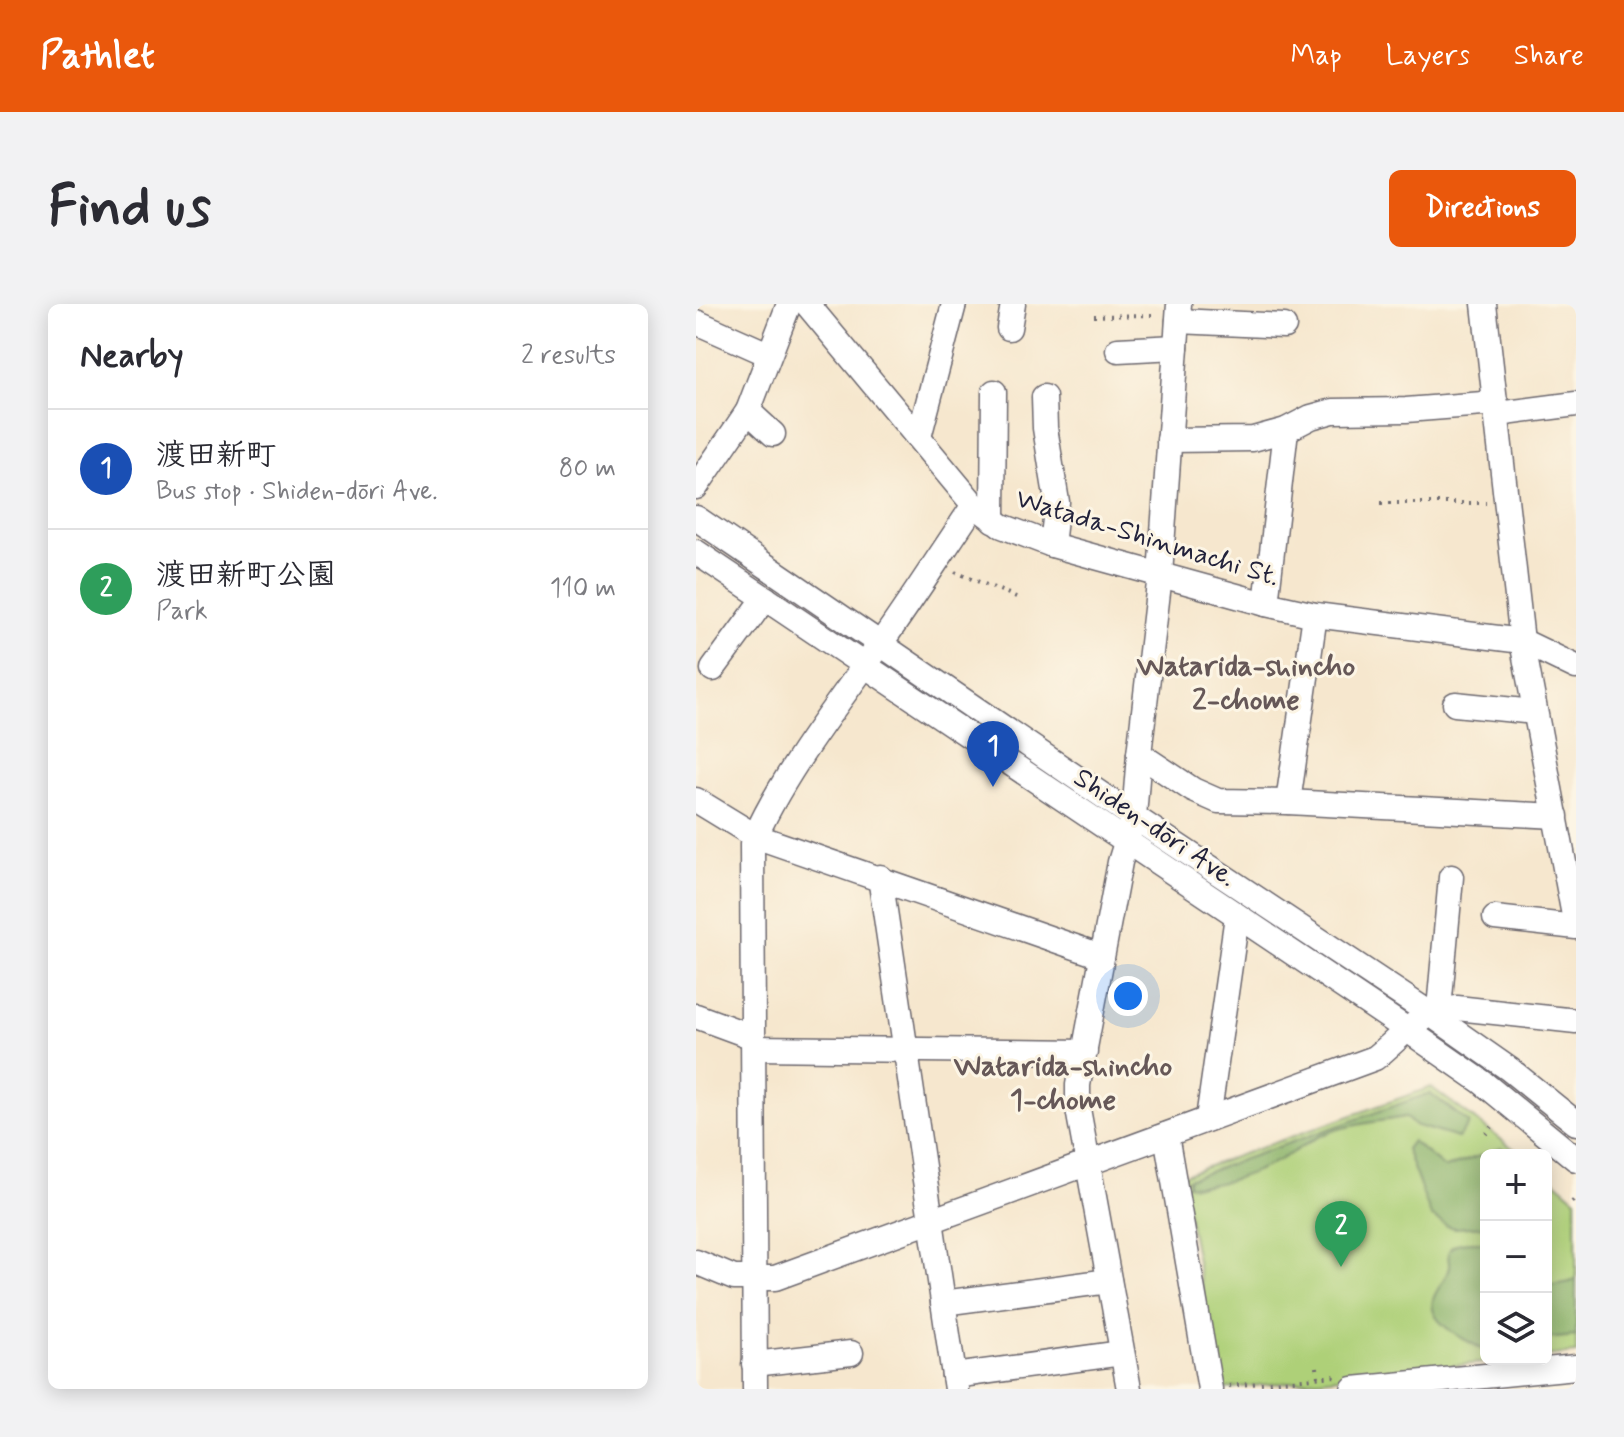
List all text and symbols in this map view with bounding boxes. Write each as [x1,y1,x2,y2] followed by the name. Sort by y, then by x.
[40,32,155,81] text: Pathlet
[1291,38,1342,75] text: Map
[1386,38,1470,75] text: Layers
[1514,38,1584,75] text: Share
[1389,170,1576,247] button: Directions
[48,172,211,245] text: Find us
[80,334,184,379] text: Nearby
[521,339,616,373] text: 2 results
[156,436,276,475] text: 渡田新町
[100,452,112,486] text: 1
[559,452,616,486] text: 80 m
[156,475,438,509] text: Bus stop · Shiden-dōri Ave.
[1011,481,1284,596] street label: Watada-Shinmachi St.
[156,556,336,595] text: 渡田新町公園
[100,572,112,606] text: 2
[550,572,616,606] text: 110 m
[156,595,208,629] text: Park
[1136,647,1355,720] district label: Watarida-shincho 2-chome
[967,721,1019,787] pin: 1
[1066,760,1243,896] street label: Shiden-dōri Ave.
[1108,976,1148,1016] your location
[953,1047,1172,1120] district label: Watarida-shincho 1-chome
[1480,1149,1552,1365] map controls
[1480,1149,1552,1221] button: +
[1315,1201,1367,1267] pin: 2
[1480,1221,1552,1293] button: −
[1480,1293,1552,1365] button: layers

